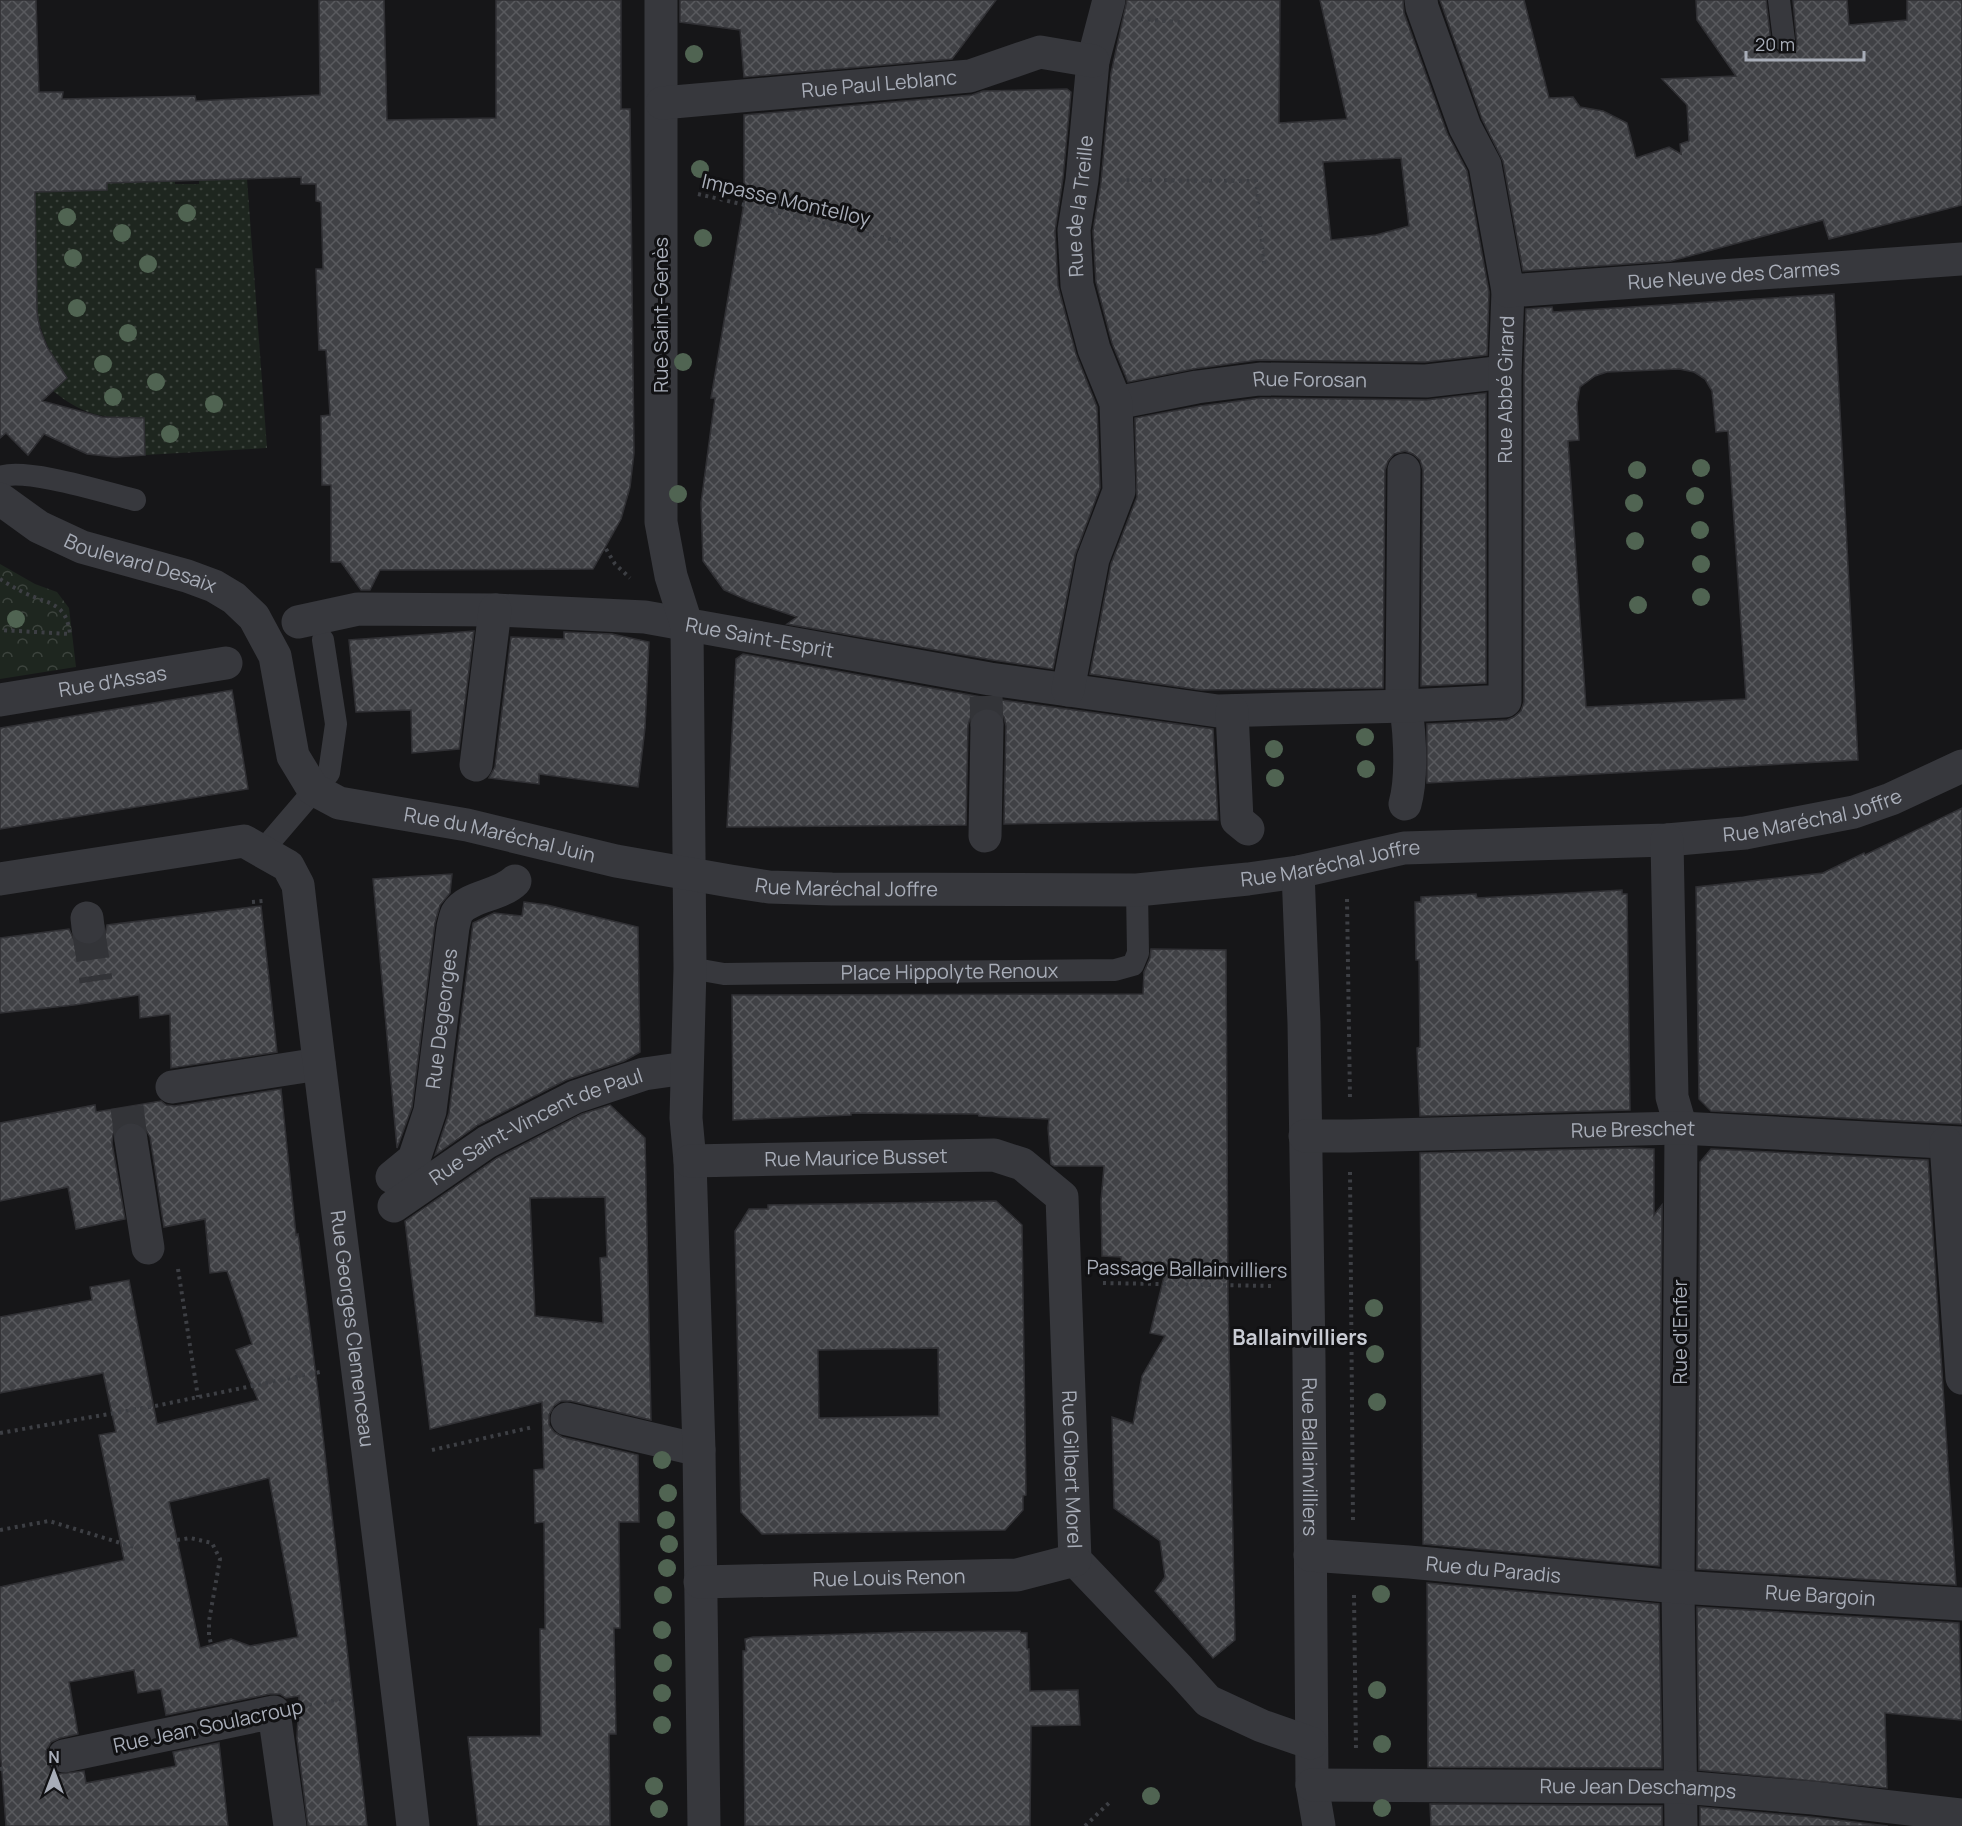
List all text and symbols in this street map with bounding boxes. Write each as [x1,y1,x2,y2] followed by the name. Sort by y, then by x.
[1746,24,1864,62] scale bar
[1755,32,1795,56] text: 20 m
[800,63,958,104] street label: Rue Paul Leblanc
[1060,134,1099,278] street label: Rue de la Treille
[699,167,874,232] street label: Impasse Montelloy
[647,237,674,393] street label: Rue Saint-Genès
[1627,254,1841,296] street label: Rue Neuve des Carmes
[1491,315,1520,463] street label: Rue Abbé Girard
[1251,364,1367,393] street label: Rue Forosan
[60,527,221,599] street label: Boulevard Desaix
[683,611,836,664] street label: Rue Saint-Esprit
[56,659,169,703] street label: Rue d'Assas
[1722,782,1906,848] street label: Rue Maréchal Joffre
[402,800,598,869] street label: Rue du Maréchal Juin
[1239,834,1421,893] street label: Rue Maréchal Joffre
[753,871,938,902] street label: Rue Maréchal Joffre
[419,947,463,1091] street label: Rue Degeorges
[840,957,1059,986] street label: Place Hippolyte Renoux
[424,1061,646,1191] street label: Rue Saint-Vincent de Paul
[1570,1114,1696,1144] street label: Rue Breschet
[764,1142,948,1173] street label: Rue Maurice Busset
[325,1209,381,1449] street label: Rue Georges Clemenceau
[1086,1253,1288,1284] street label: Passage Ballainvilliers
[1666,1279,1693,1385] street label: Rue d'Enfer
[1232,1323,1368,1351] district label: Ballainvilliers
[1296,1377,1324,1536] street label: Rue Ballainvilliers
[1056,1390,1089,1549] street label: Rue Gilbert Morel
[1425,1550,1562,1589] street label: Rue du Paradis
[812,1562,966,1593] street label: Rue Louis Renon
[1764,1578,1876,1612] street label: Rue Bargoin
[111,1692,305,1759] street label: Rue Jean Soulacroup
[24,1742,84,1802] north arrow
[48,1746,60,1768] text: N
[1539,1772,1737,1805] street label: Rue Jean Deschamps

